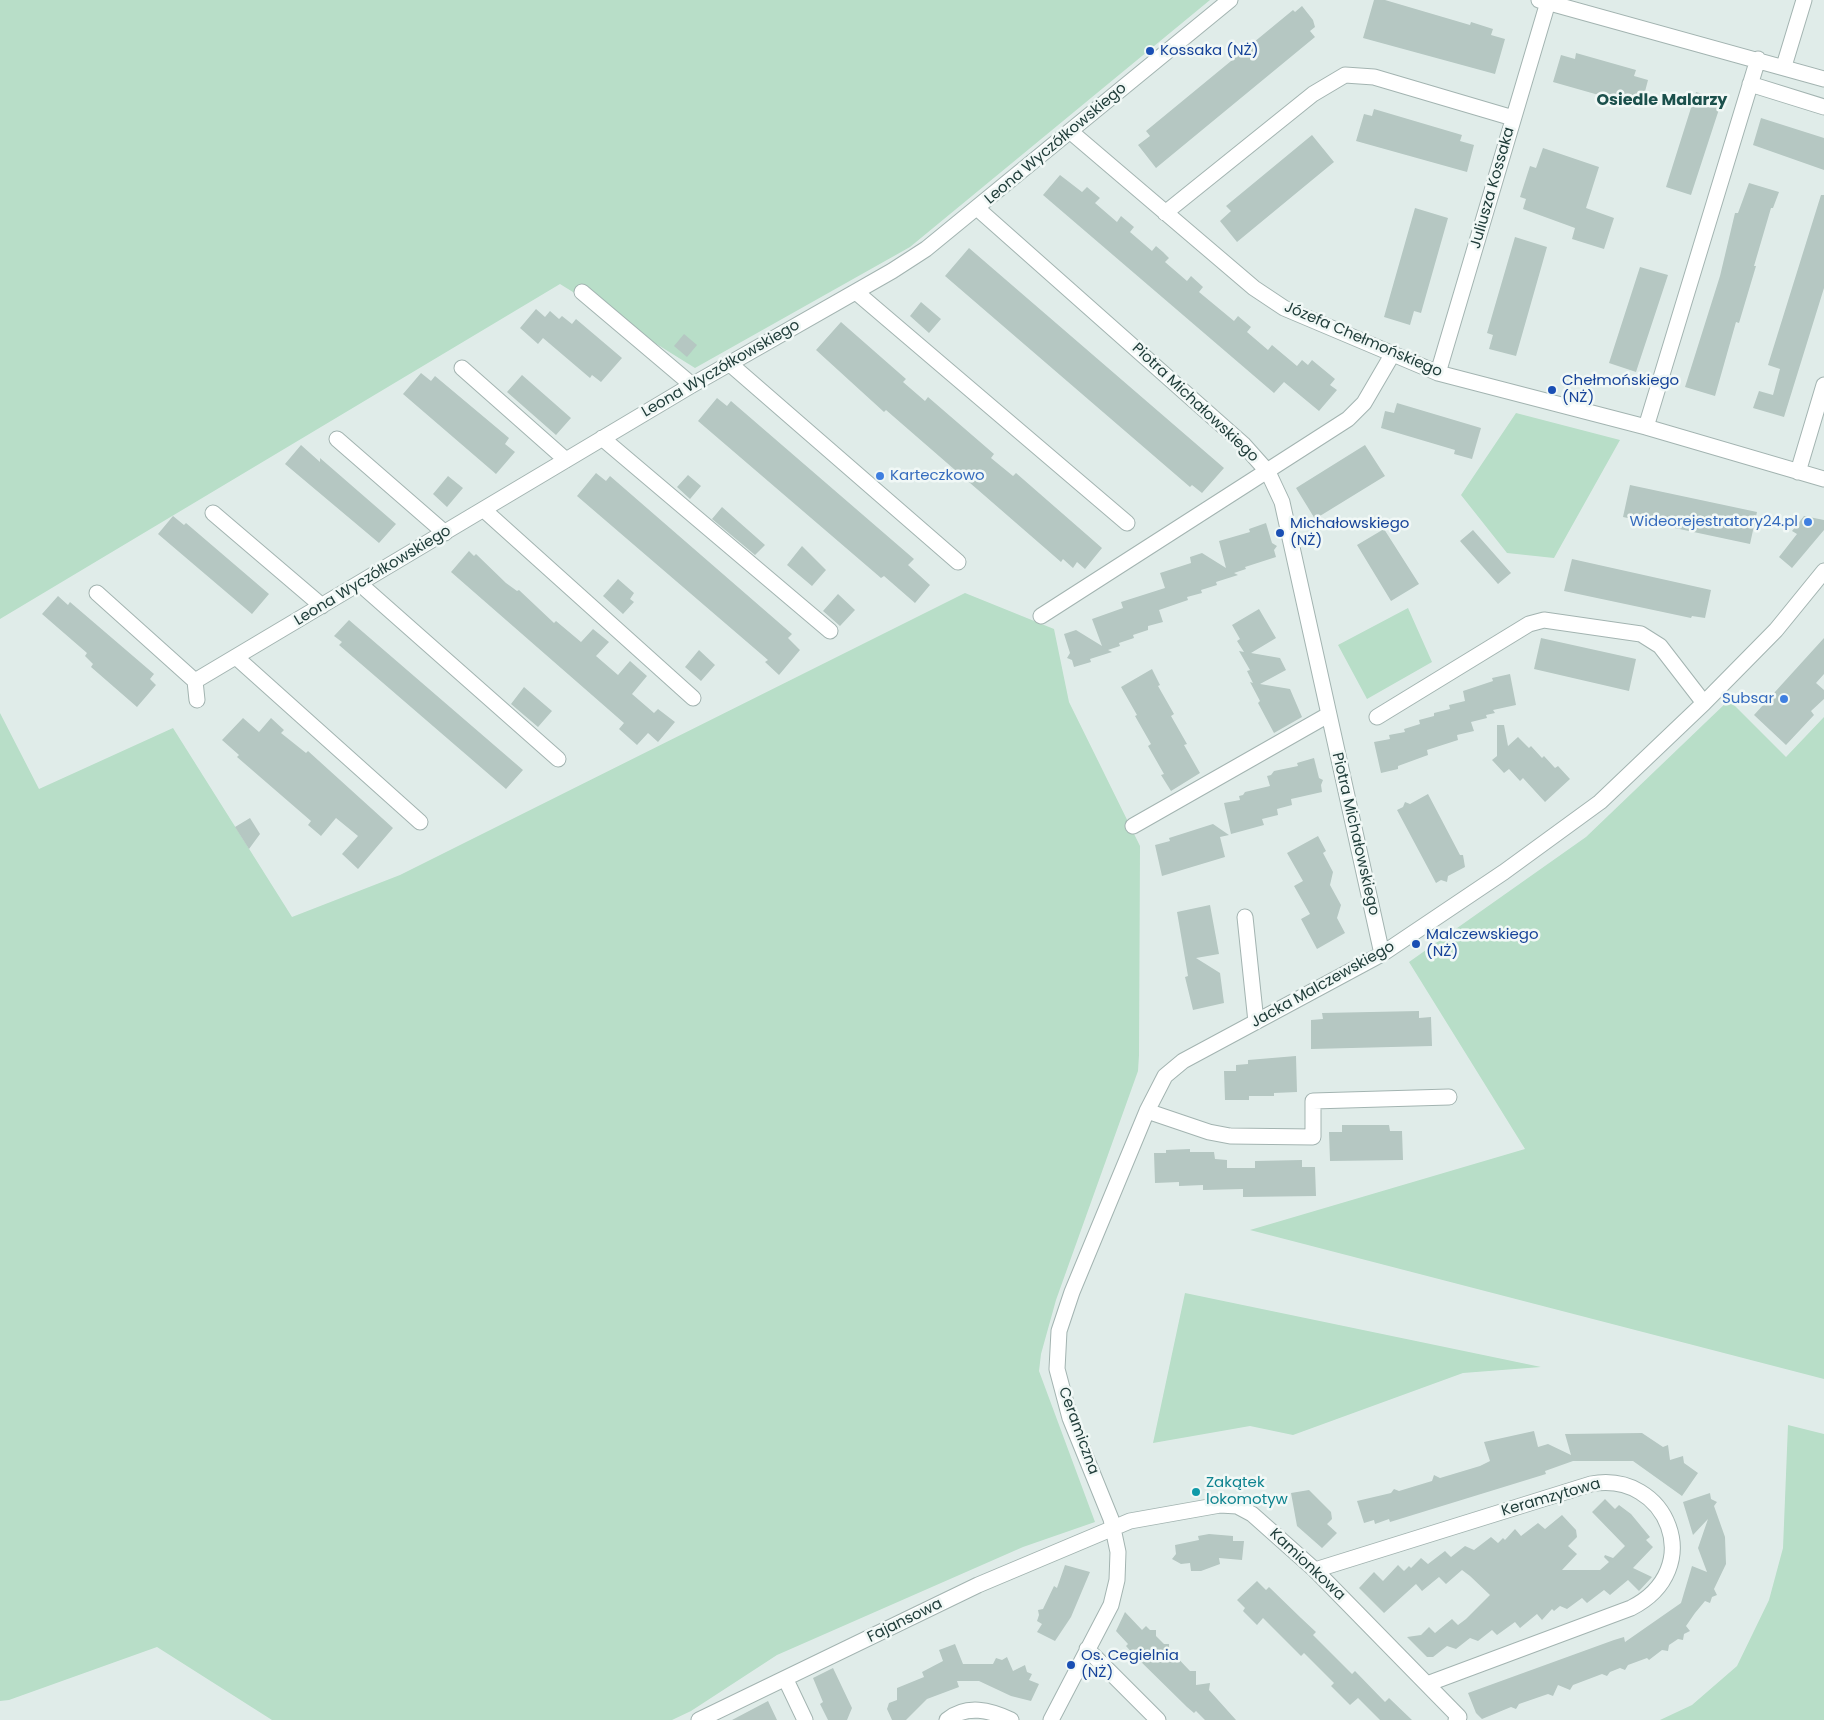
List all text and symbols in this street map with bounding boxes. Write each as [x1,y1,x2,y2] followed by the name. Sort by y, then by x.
[1160,42,1259,60] place label: Kossaka (NŻ)
[1144,45,1156,57] marker: Kossaka (NŻ)
[981,79,1131,209] street label: Leona Wyczółkowskiego
[1597,91,1727,111] district label: Osiedle Malarzy
[1467,125,1519,251] street label: Juliusza Kossaka
[1281,299,1445,381] street label: Józefa Chełmońskiego
[639,316,803,422] street label: Leona Wyczółkowskiego
[1128,340,1262,466] street label: Piotra Michałowskiego
[1562,372,1679,407] place label: Chełmońskiego (NŻ)
[1546,384,1558,396] marker: Chełmońskiego (NŻ)
[890,467,985,485] place label: Karteczkowo
[874,470,886,482] marker: Karteczkowo
[1630,513,1798,531] place label: Wideorejestratory24.pl
[1290,515,1409,550] place label: Michałowskiego (NŻ)
[1802,516,1814,528] marker: Wideorejestratory24.pl
[291,522,455,630] street label: Leona Wyczółkowskiego
[1274,527,1286,539] marker: Michałowskiego (NŻ)
[1722,690,1774,708] place label: Subsar
[1778,693,1790,705] marker: Subsar
[1327,751,1383,917] street label: Piotra Michałowskiego
[1426,926,1539,961] place label: Malczewskiego (NŻ)
[1248,938,1398,1032] street label: Jacka Malczewskiego
[1410,938,1422,950] marker: Malczewskiego (NŻ)
[1054,1385,1102,1477] street label: Ceramiczna
[1206,1474,1288,1509] place label: Zakątek lokomotyw
[1499,1475,1603,1521] street label: Keramzytowa
[1190,1486,1202,1498] marker: Zakątek lokomotyw
[1265,1525,1349,1605] street label: Kamionkowa
[865,1595,945,1647] street label: Fajansowa
[1081,1647,1179,1682] place label: Os. Cegielnia (NŻ)
[1065,1659,1077,1671] marker: Os. Cegielnia (NŻ)

